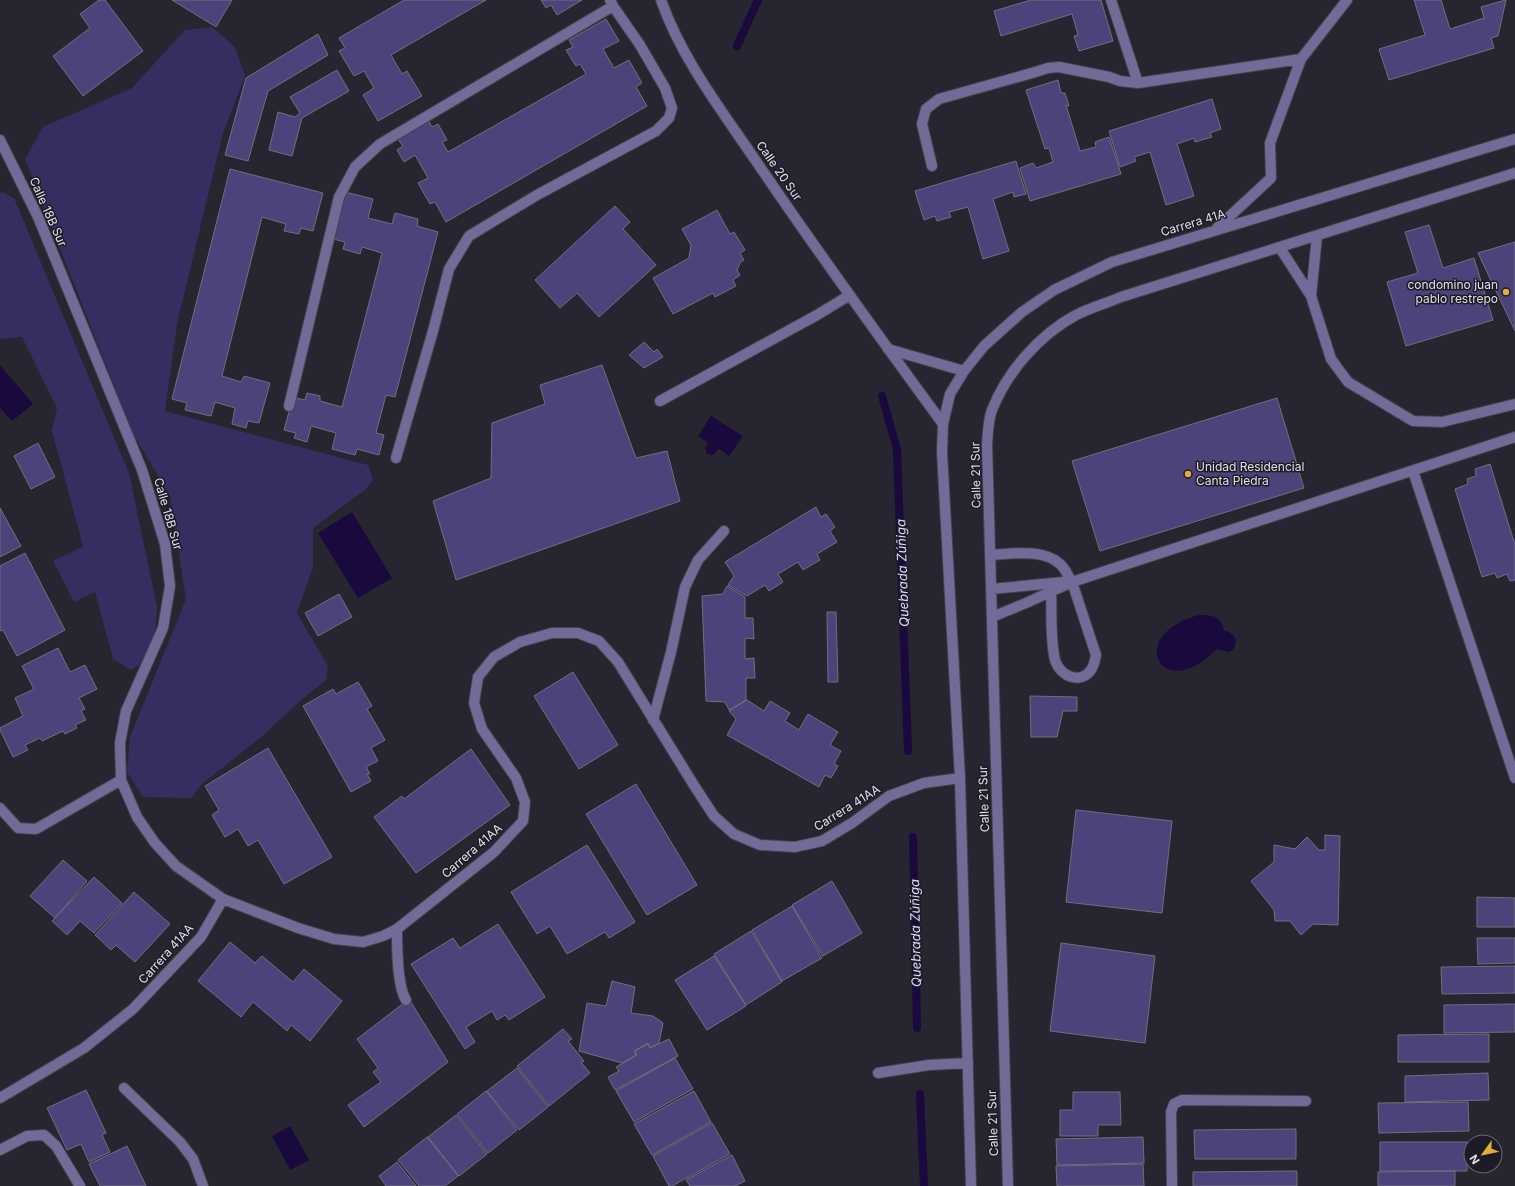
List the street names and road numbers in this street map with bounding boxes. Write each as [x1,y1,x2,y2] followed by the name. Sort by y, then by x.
[753,138,806,204] street label: Calle 20 Sur
[26,175,71,249] street label: Calle 18B Sur
[1159,206,1227,239] street label: Carrera 41A
[967,441,984,508] street label: Calle 21 Sur
[151,476,186,552] street label: Calle 18B Sur
[975,765,992,833] street label: Calle 21 Sur
[811,781,883,834] street label: Carrera 41AA
[438,820,505,881] street label: Carrera 41AA
[135,921,196,987] street label: Carrera 41AA
[984,1089,1001,1157] street label: Calle 21 Sur

